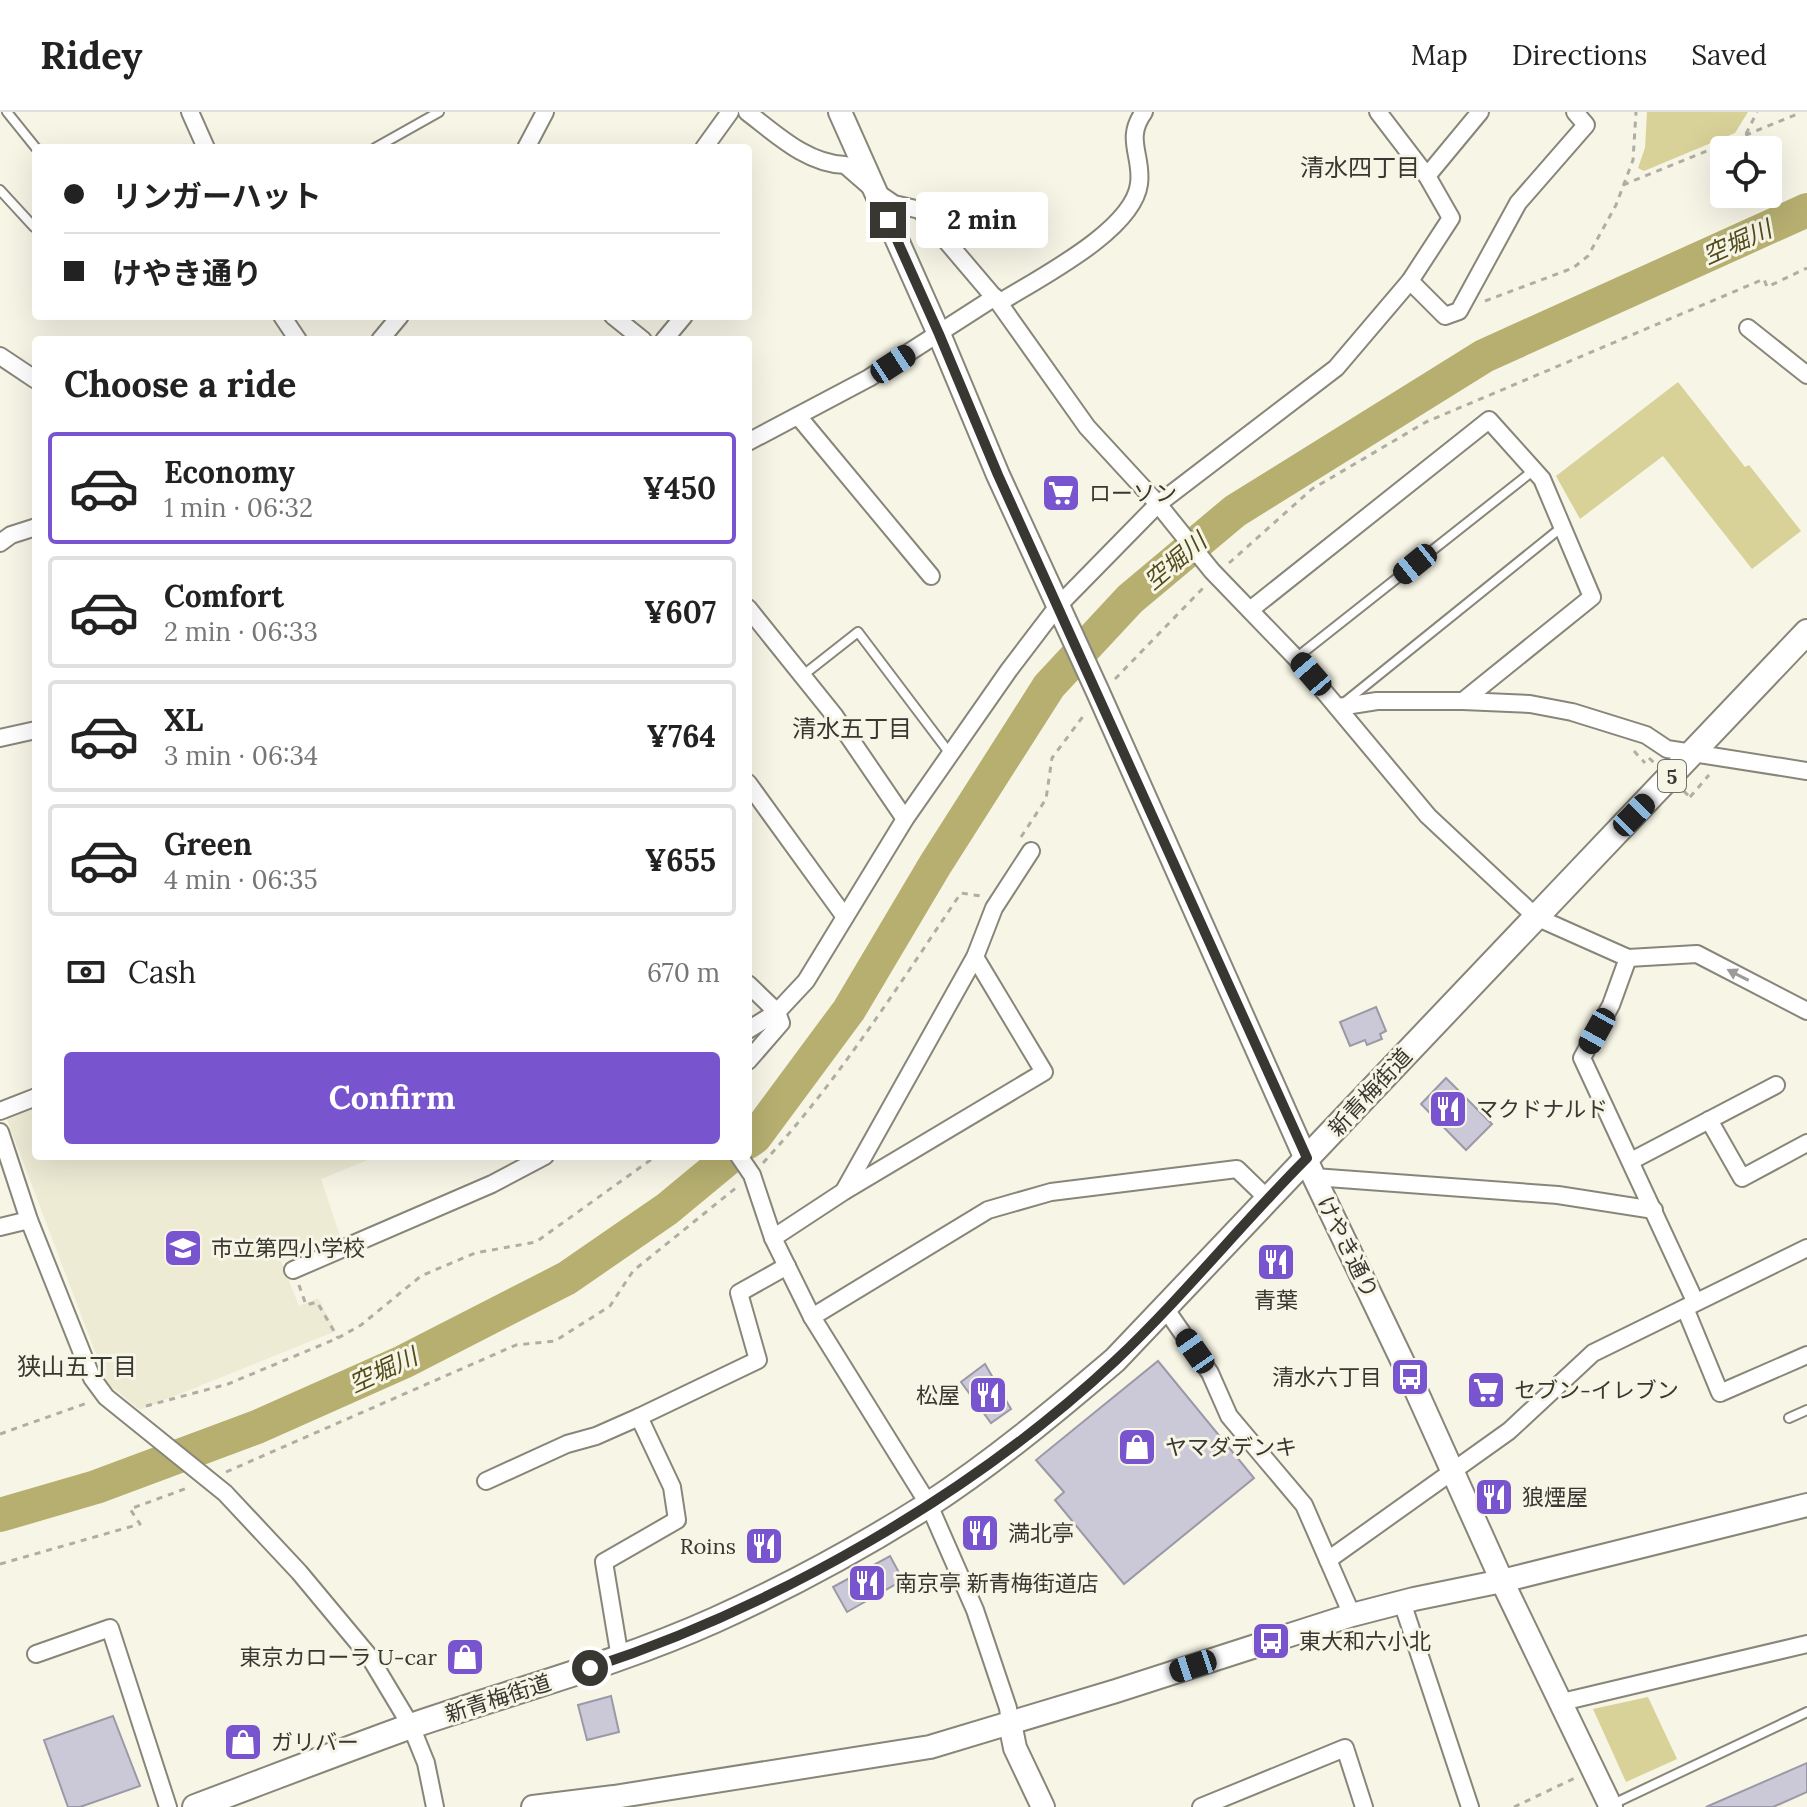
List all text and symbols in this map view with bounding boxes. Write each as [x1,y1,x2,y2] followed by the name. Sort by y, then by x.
[40,31,142,79] text: Ridey
[1411,37,1468,73] text: Map
[1512,37,1647,73] text: Directions
[1691,37,1767,73] text: Saved
[1710,136,1782,208] map controls
[1710,136,1782,208] button: locate
[1300,152,1420,183] district label: 清水四丁目
[112,177,321,215] text: リンガーハット
[916,192,1048,248] callout: 2 min
[870,202,906,238] route end
[947,203,1017,236] text: 2 min
[1698,212,1779,271] water label: 空堀川
[112,254,262,292] text: けやき通り
[866,341,920,387] car
[64,361,296,407] text: Choose a ride
[68,452,140,524] icon: car
[164,453,295,491] text: Economy
[643,469,716,507] text: ¥450
[1040,472,1082,514] supermarket icon: ローソン
[1089,479,1177,507] place label: ローソン
[164,491,313,524] text: 1 min · 06:32
[1137,524,1215,596] water label: 空堀川
[1389,540,1441,588] car
[68,576,140,648] icon: car
[164,577,284,615] text: Comfort
[644,593,716,631] text: ¥607
[164,615,318,648] text: 2 min · 06:33
[1286,648,1336,700] car
[68,700,140,772] icon: car
[164,701,203,739] text: XL
[792,713,912,744] district label: 清水五丁目
[647,717,716,755] text: ¥764
[164,739,318,772] text: 3 min · 06:34
[1658,760,1686,792] road number: 5
[1609,789,1659,841] car
[68,824,140,896] icon: car
[164,825,252,863] text: Green
[645,841,716,879] text: ¥655
[164,863,318,896] text: 4 min · 06:35
[64,950,108,994] icon: cash
[128,953,196,991] text: Cash
[647,956,720,989] text: 670 m
[1726,968,1749,981] one-way arrow
[1575,1004,1619,1058] car
[1322,1042,1418,1142] street label: 新青梅街道
[64,1052,720,1144] button: Confirm
[1427,1088,1469,1130] restaurant icon: マクドナルド
[1476,1095,1608,1123] place label: マクドナルド
[1311,1191,1385,1303] street label: けやき通り
[162,1227,204,1269] school or university icon: 市立第四小学校
[211,1234,365,1262] place label: 市立第四小学校
[1255,1241,1297,1283] restaurant icon: 青葉
[1254,1286,1298,1314] place label: 青葉
[1171,1324,1219,1378] car
[344,1339,425,1399] water label: 空堀川
[17,1351,137,1382] district label: 狭山五丁目
[1389,1356,1431,1398] bus stop icon: 清水六丁目
[1272,1363,1382,1391] place label: 清水六丁目
[1465,1369,1507,1411] supermarket icon: セブン-イレブン
[967,1374,1009,1416] restaurant icon: 松屋
[1514,1376,1679,1404] place label: セブン-イレブン
[916,1381,960,1409] place label: 松屋
[1116,1426,1158,1468] shop icon: ヤマダデンキ
[1165,1433,1297,1461] place label: ヤマダデンキ
[1473,1476,1515,1518] restaurant icon: 狼煙屋
[1522,1483,1588,1511] place label: 狼煙屋
[959,1512,1001,1554] restaurant icon: 満北亭
[1008,1519,1074,1547] place label: 満北亭
[743,1525,785,1567] restaurant icon: Roins
[680,1532,736,1560] place label: Roins
[846,1562,888,1604] restaurant icon: 南京亭 新青梅街道店
[895,1569,1099,1597] place label: 南京亭 新青梅街道店
[1250,1620,1292,1662] bus stop icon: 東大和六小北
[1299,1627,1431,1655] place label: 東大和六小北
[444,1636,486,1678] shop icon: 東京カローラ U-car
[240,1643,437,1671] place label: 東京カローラ U-car
[1166,1647,1220,1685] car
[572,1650,608,1686] route start
[441,1668,555,1728] street label: 新青梅街道
[222,1721,264,1763] shop icon: ガリバー
[271,1728,359,1756] place label: ガリバー

